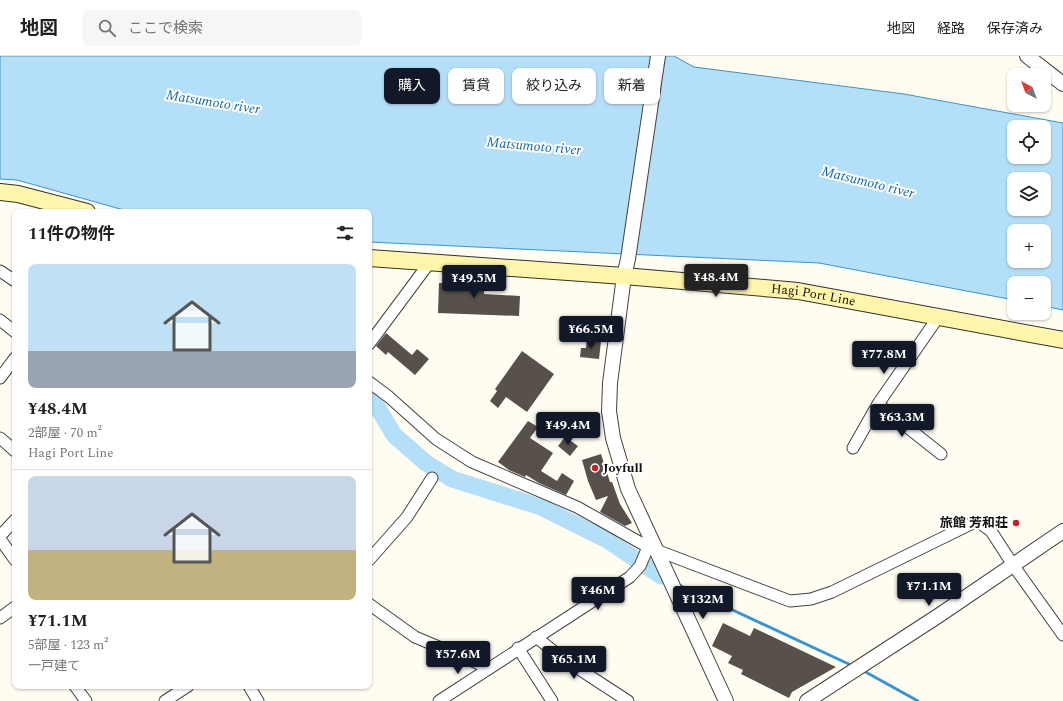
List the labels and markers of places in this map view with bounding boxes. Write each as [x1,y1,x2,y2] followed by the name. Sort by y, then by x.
[683,264,749,298] pin: ¥48.4M
[441,265,507,299] pin: ¥49.5M
[558,316,624,350] pin: ¥66.5M
[851,341,917,375] pin: ¥77.8M
[869,404,935,438] pin: ¥63.3M
[535,412,601,446] pin: ¥49.4M
[603,458,643,478] place label: Joyfull
[590,463,600,473] marker: Joyfull
[940,513,1008,533] place label: 旅館 芳和荘
[1011,518,1021,528] marker: 旅館 芳和荘
[896,573,962,607] pin: ¥71.1M
[574,577,622,611] pin: ¥46M
[675,586,731,620] pin: ¥132M
[425,641,491,675] pin: ¥57.6M
[541,646,607,680] pin: ¥65.1M

